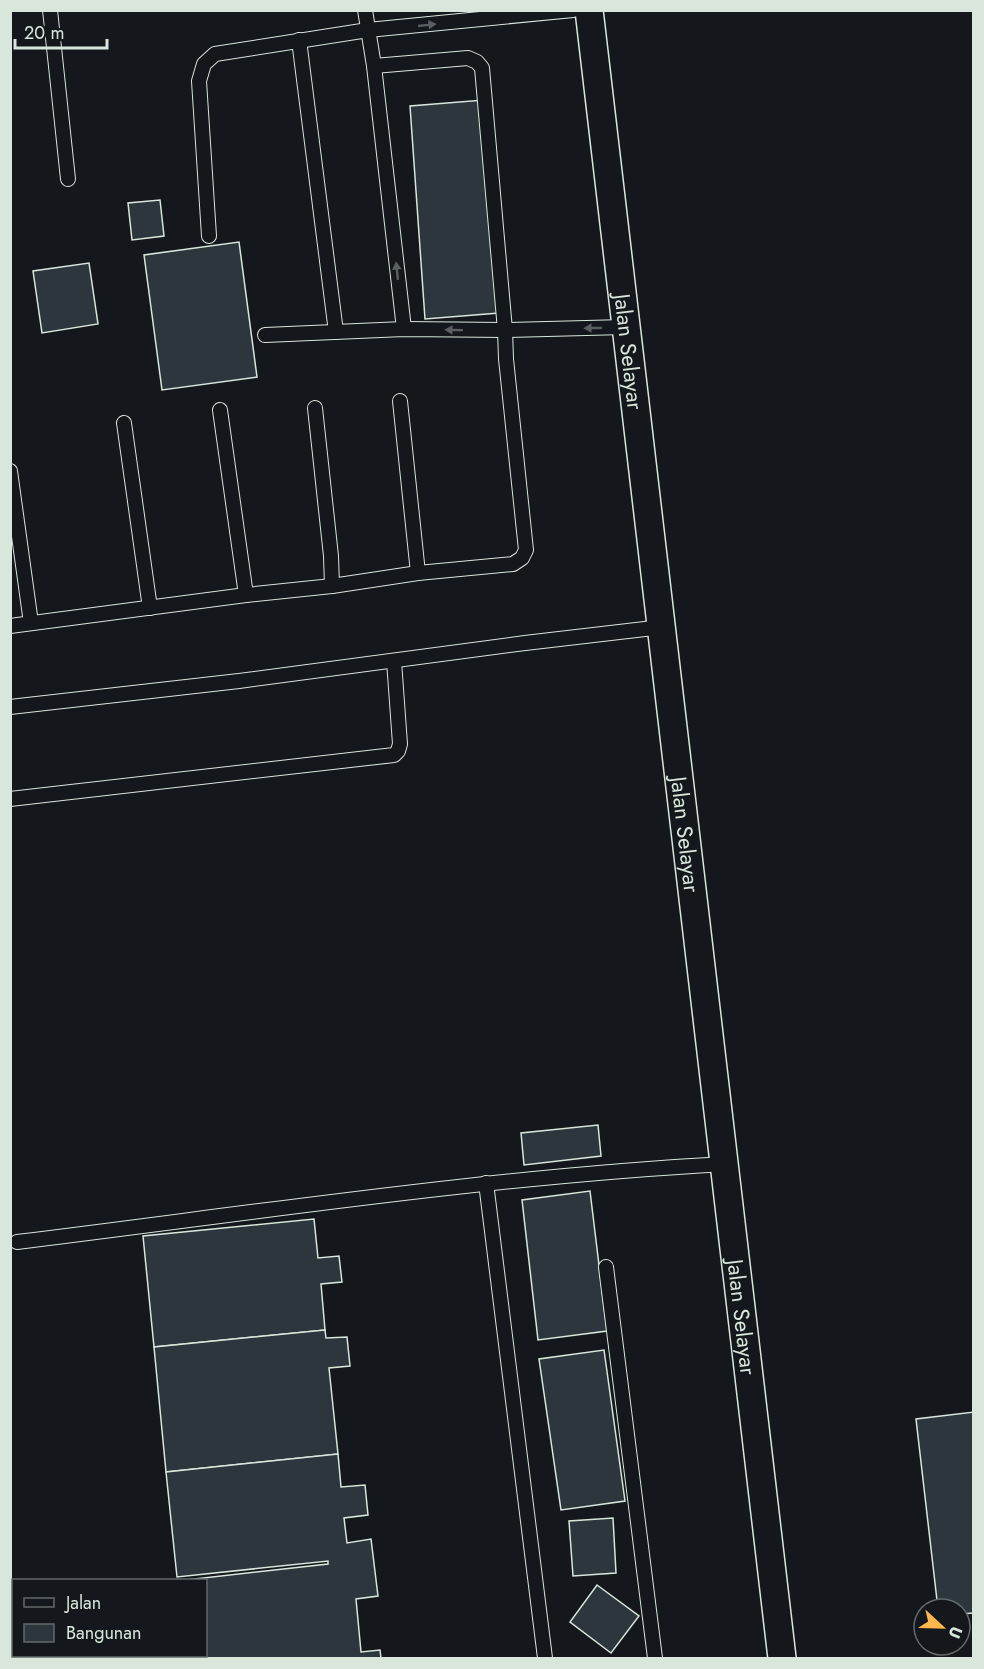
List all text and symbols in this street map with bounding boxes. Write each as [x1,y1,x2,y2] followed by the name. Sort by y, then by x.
[15,12,106,50] scale bar
[24,20,64,46] text: 20 m
[417,20,436,30] one-way arrow
[392,261,402,280] one-way arrow
[606,289,652,412] street label: Jalan Selayar
[584,323,603,332] one-way arrow
[445,325,464,334] one-way arrow
[663,772,708,895] street label: Jalan Selayar
[719,1254,765,1377] street label: Jalan Selayar
[12,1579,207,1657] legend
[64,1590,101,1616] text: Jalan
[912,1597,972,1657] north arrow
[66,1620,141,1646] text: Bangunan
[943,1623,968,1642] text: U

